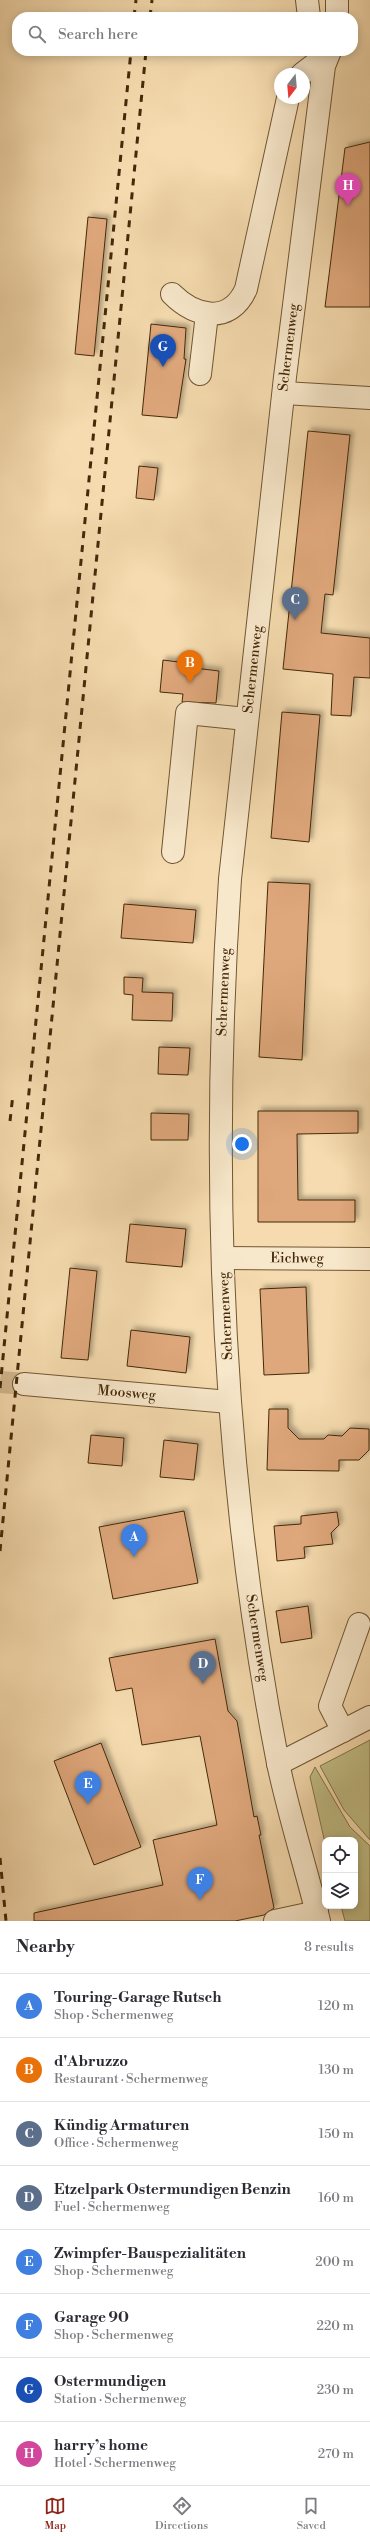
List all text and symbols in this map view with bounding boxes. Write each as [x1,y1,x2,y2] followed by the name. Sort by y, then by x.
[12,12,358,56] search box
[26,23,48,45] icon: search
[58,25,138,44] text: Search here
[274,68,310,104] north arrow
[335,173,361,206] pin: H
[274,302,303,392] street label: Schermenweg
[150,334,176,367] pin: G
[282,587,308,620] pin: C
[239,624,267,714] street label: Schermenweg
[177,650,203,683] pin: B
[213,947,235,1036] street label: Schermenweg
[232,1134,252,1154] your location
[270,1249,325,1268] street label: Eichweg
[215,1271,237,1361] street label: Schermenweg
[97,1381,157,1405] street label: Moosweg
[121,1524,147,1557] pin: A
[241,1593,273,1684] street label: Schermenweg
[190,1651,216,1684] pin: D
[75,1771,101,1804] pin: E
[322,1837,358,1909] map controls
[322,1837,358,1873] button: locate
[187,1867,213,1900] pin: F
[322,1873,358,1909] button: layers
[16,1936,75,1958] text: Nearby
[304,1939,354,1955] text: 8 results
[54,1988,221,2007] text: Touring-Garage Rutsch
[24,1998,34,2014] text: A
[318,1998,354,2014] text: 120 m
[54,2007,174,2023] text: Shop · Schermenweg
[54,2052,128,2071] text: d'Abruzzo
[24,2062,34,2078] text: B
[319,2062,354,2078] text: 130 m
[54,2071,208,2087] text: Restaurant · Schermenweg
[54,2116,189,2135] text: Kündig Armaturen
[24,2126,34,2142] text: C
[319,2126,354,2142] text: 150 m
[54,2135,178,2151] text: Office · Schermenweg
[54,2180,291,2199] text: Etzelpark Ostermundigen Benzin
[24,2190,34,2206] text: D
[318,2190,354,2206] text: 160 m
[54,2199,170,2215] text: Fuel · Schermenweg
[54,2244,246,2263] text: Zwimpfer-Bauspezialitäten
[24,2254,34,2270] text: E
[315,2254,354,2270] text: 200 m
[54,2263,174,2279] text: Shop · Schermenweg
[54,2308,129,2327] text: Garage 90
[24,2318,34,2334] text: F
[316,2318,354,2334] text: 220 m
[54,2327,174,2343] text: Shop · Schermenweg
[54,2372,166,2391] text: Ostermundigen
[24,2382,34,2398] text: G
[317,2382,354,2398] text: 230 m
[54,2391,186,2407] text: Station · Schermenweg
[54,2436,148,2455] text: harry’s home
[24,2446,34,2462] text: H
[318,2446,354,2462] text: 270 m
[54,2455,176,2471] text: Hotel · Schermenweg
[44,2495,66,2533] tab: Map
[155,2495,208,2533] tab: Directions
[297,2495,326,2533] tab: Saved

